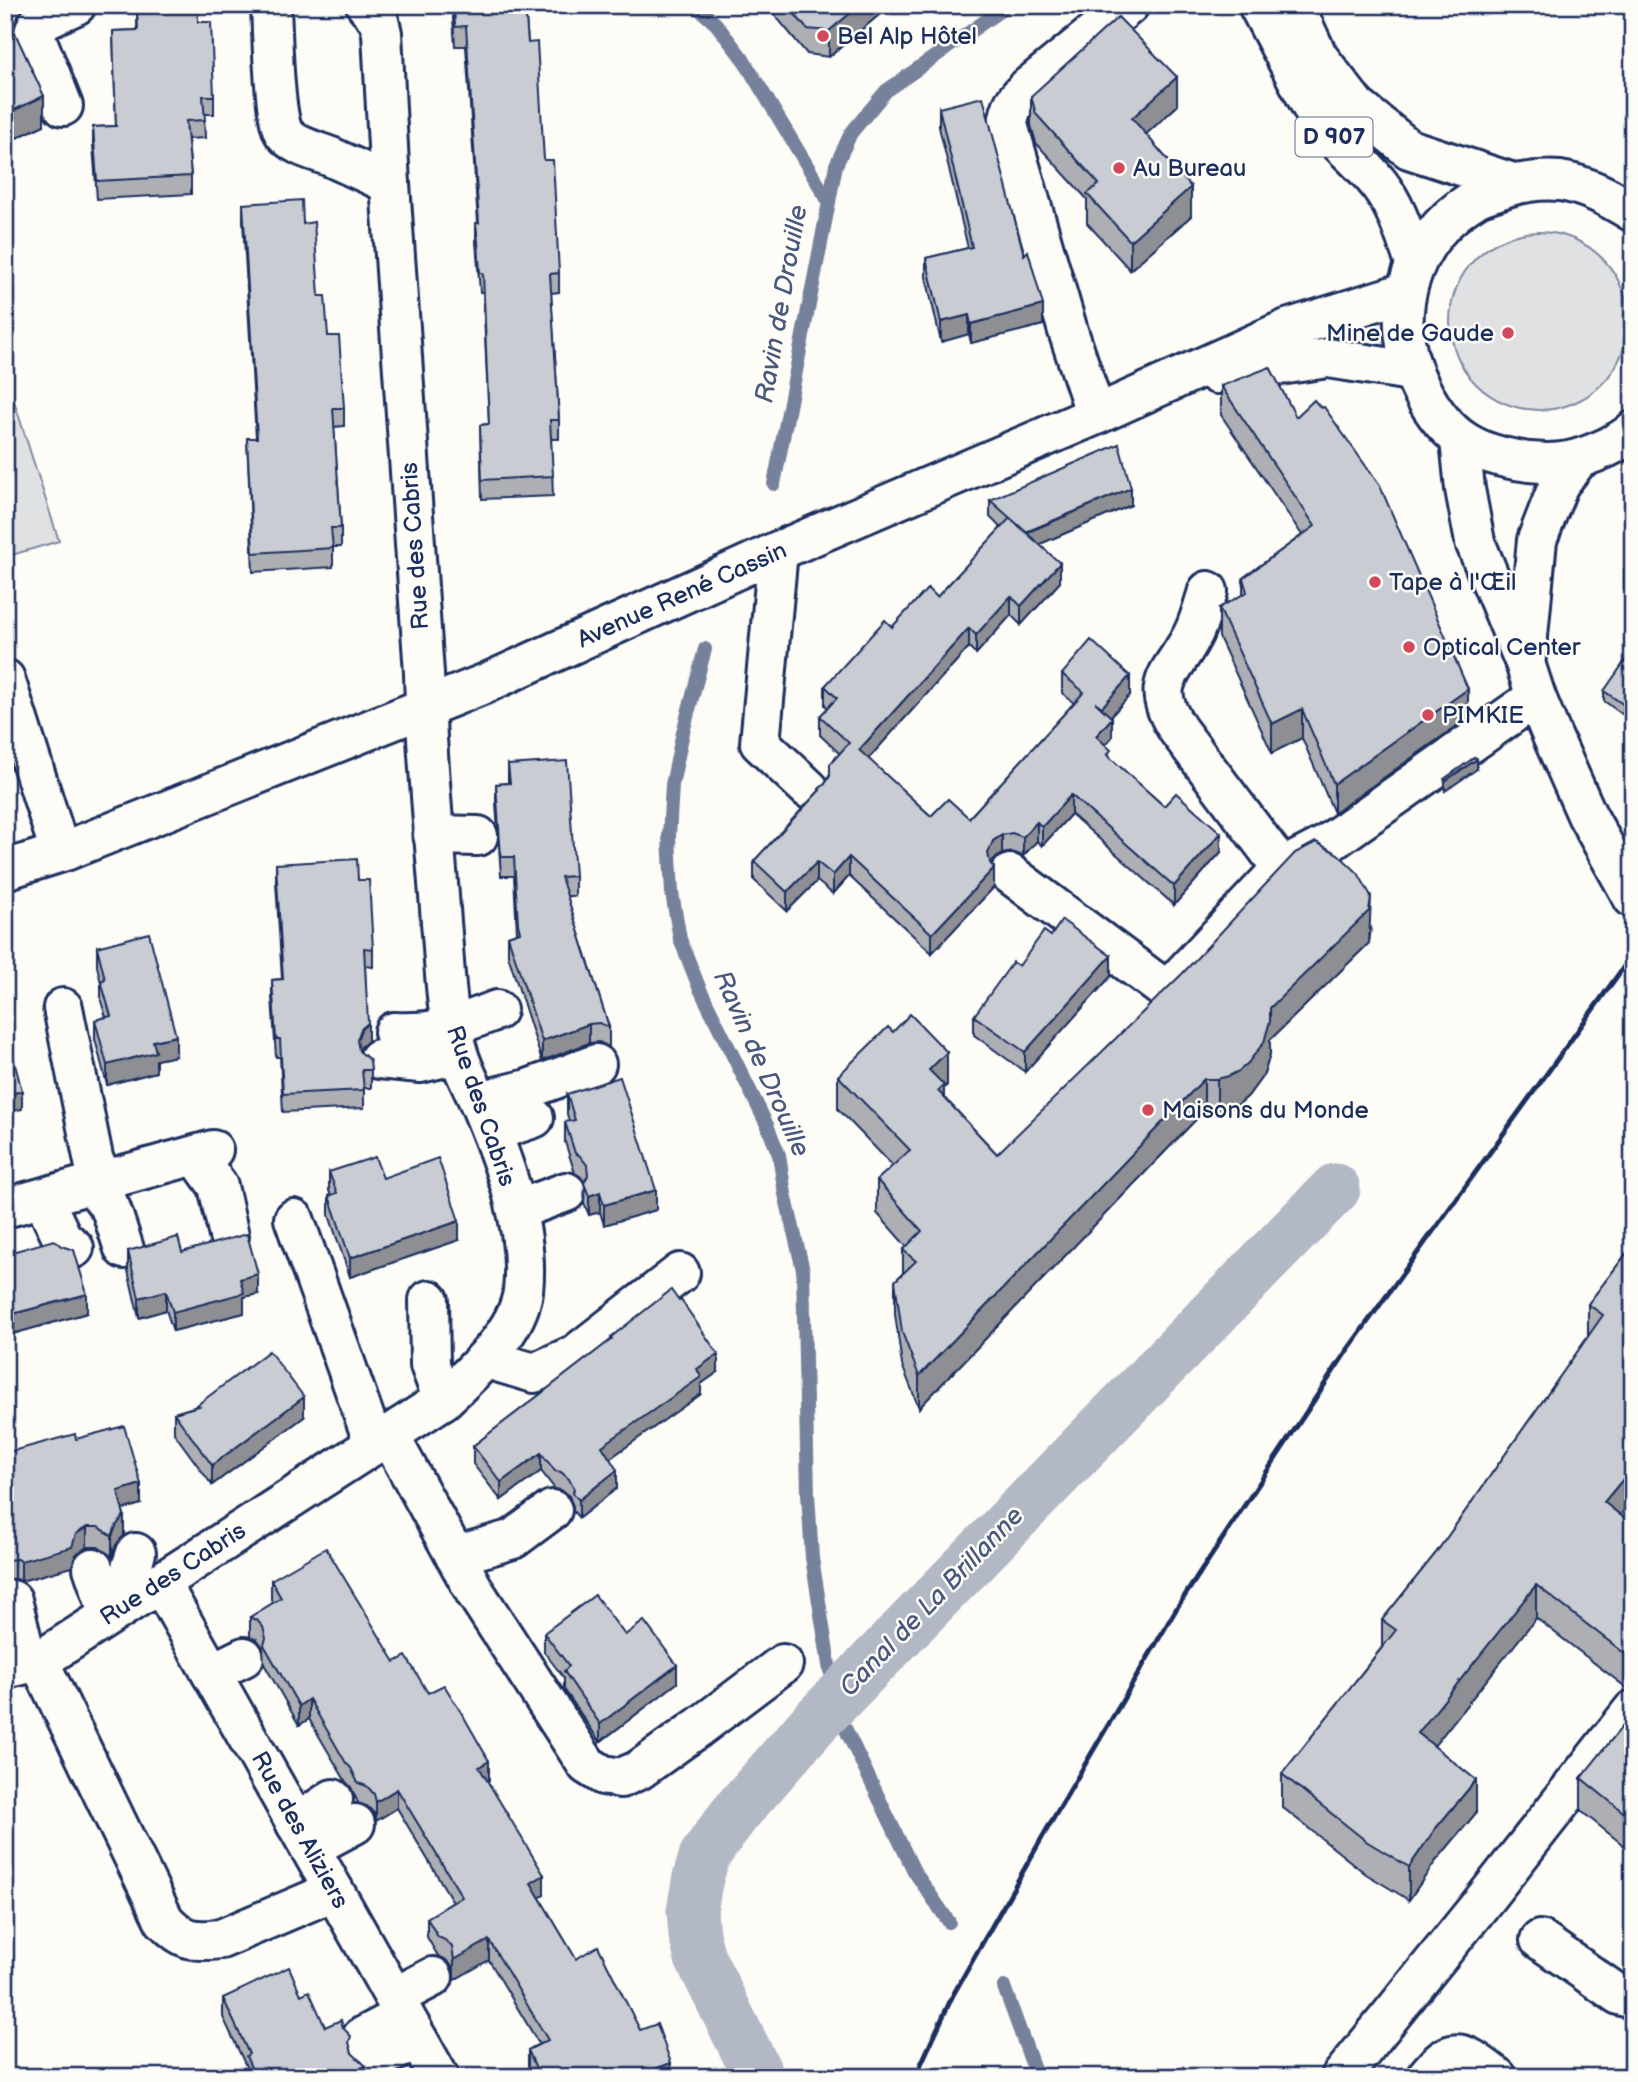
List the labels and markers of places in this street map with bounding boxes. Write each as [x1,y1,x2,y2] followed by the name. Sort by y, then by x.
[837,22,977,51] place label: Bel Alp Hôtel
[815,28,831,44] marker: Bel Alp Hôtel
[1133,154,1246,183] place label: Au Bureau
[1111,160,1127,176] marker: Au Bureau
[1326,319,1494,348] place label: Mine de Gaude
[1500,325,1516,341] marker: Mine de Gaude
[1389,568,1516,597] place label: Tape à l'Œil
[1367,574,1383,590] marker: Tape à l'Œil
[1423,633,1581,662] place label: Optical Center
[1401,639,1417,655] marker: Optical Center
[1442,701,1524,730] place label: PIMKIE
[1420,707,1436,723] marker: PIMKIE
[1162,1096,1369,1125] place label: Maisons du Monde
[1140,1102,1156,1118] marker: Maisons du Monde

